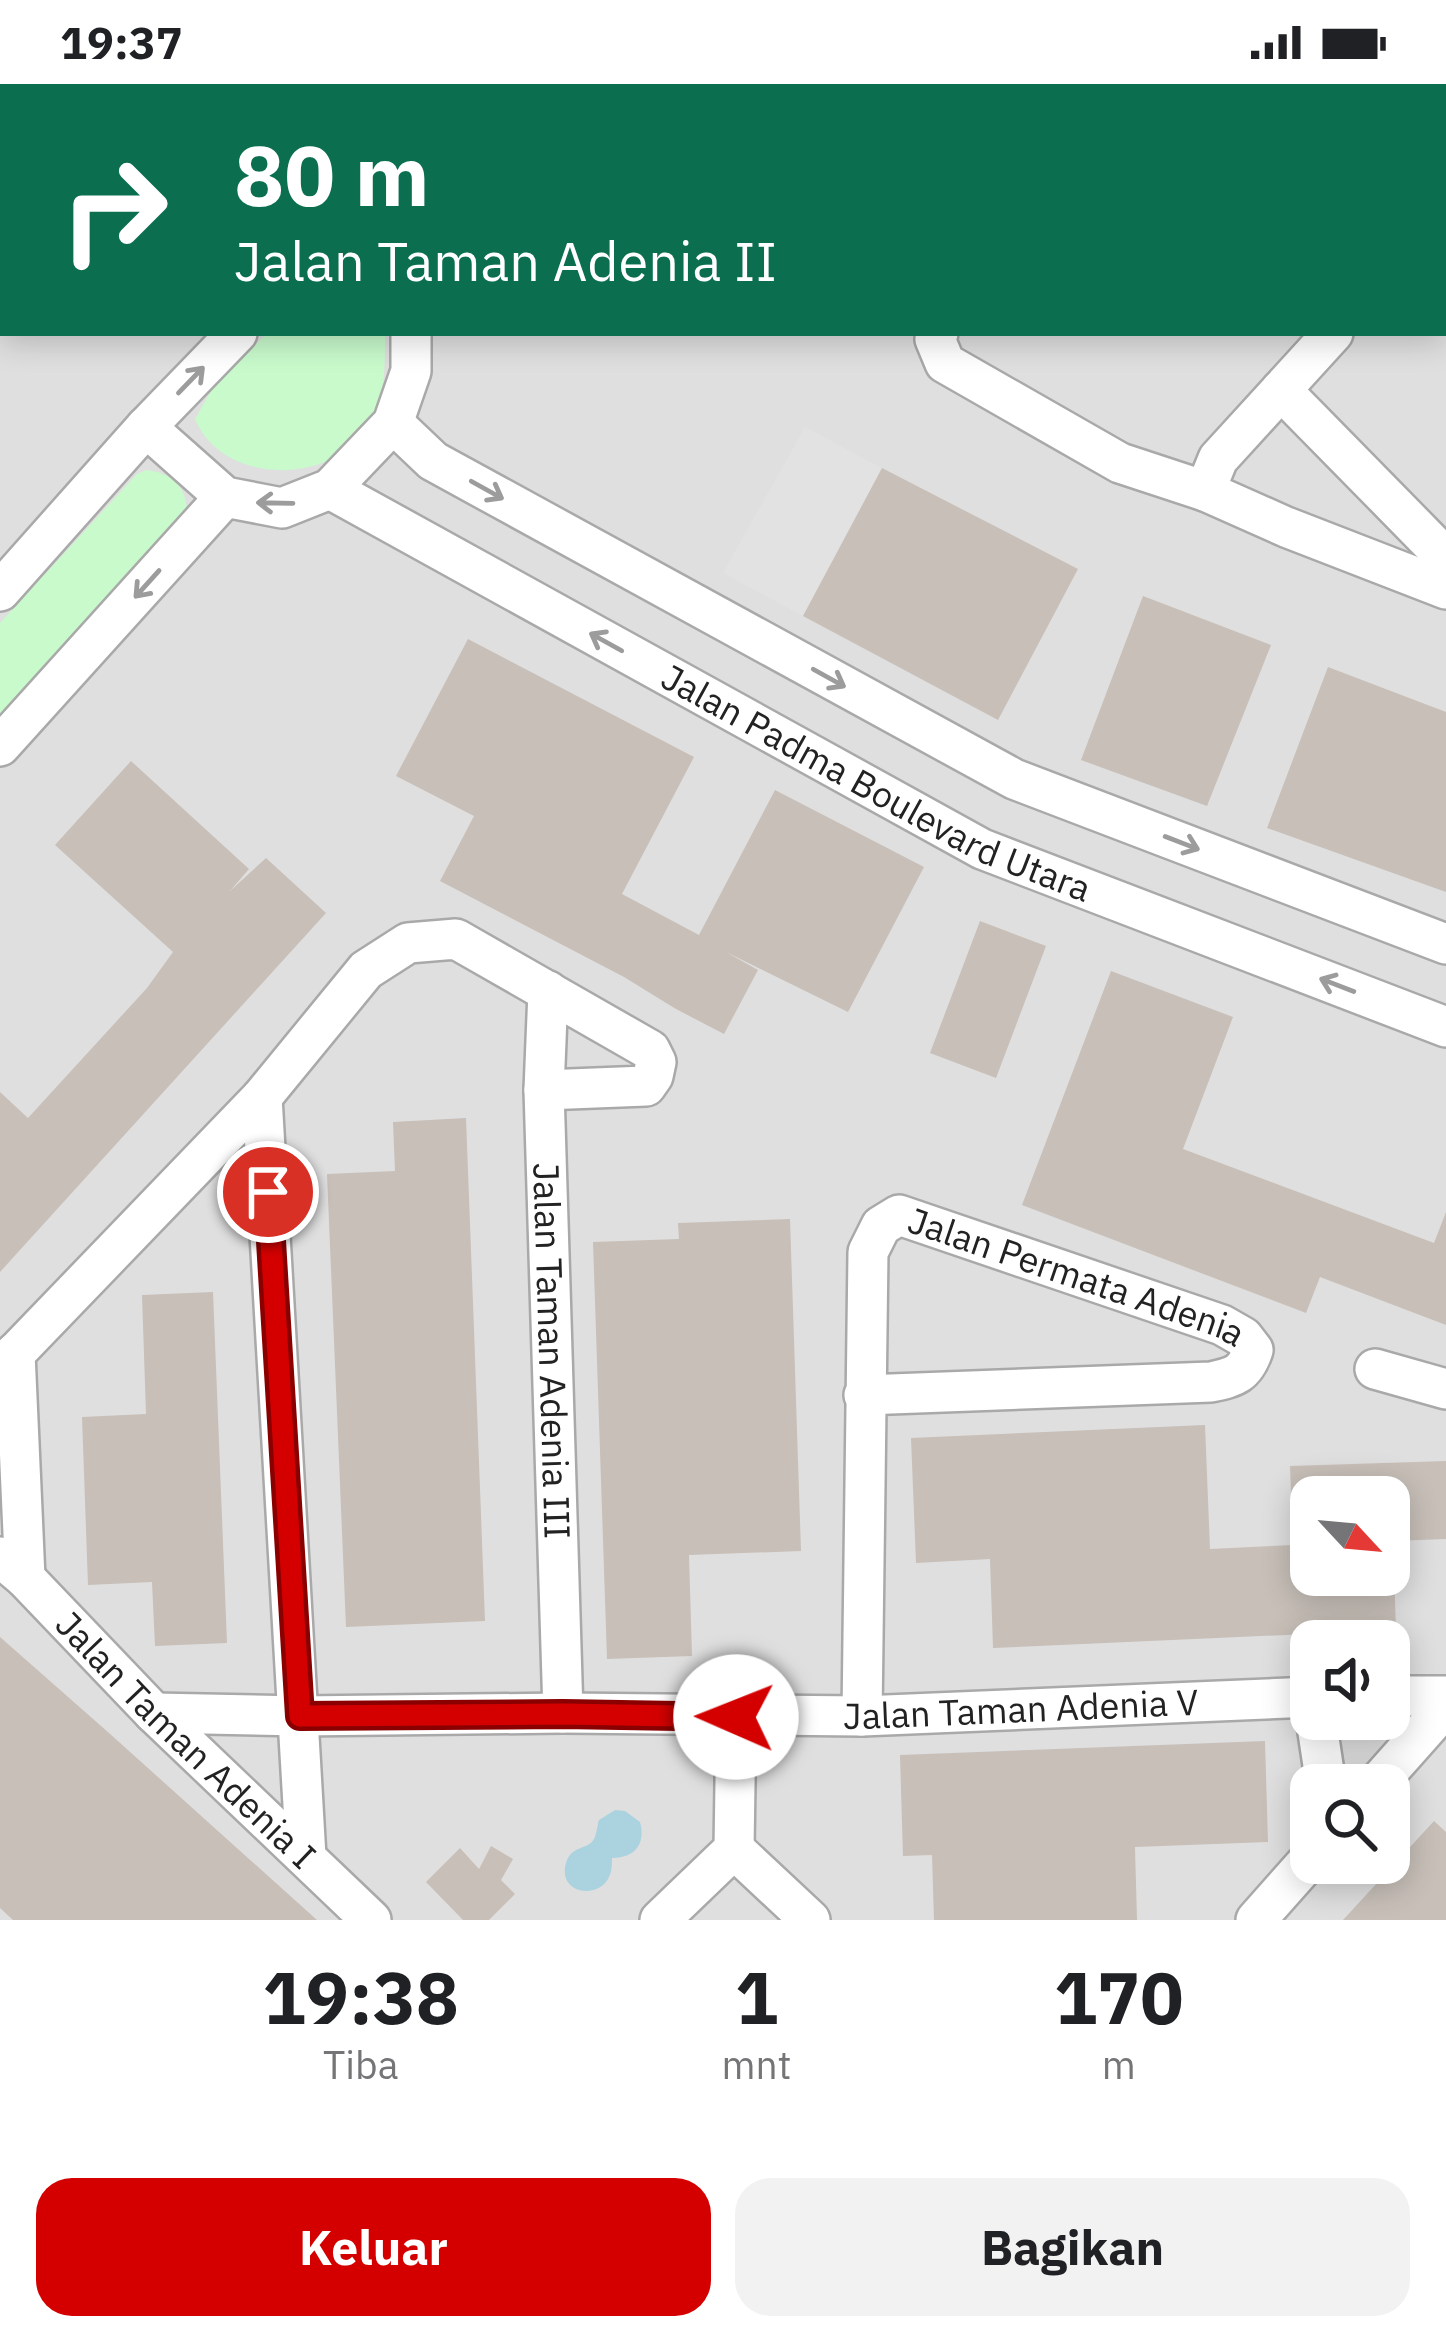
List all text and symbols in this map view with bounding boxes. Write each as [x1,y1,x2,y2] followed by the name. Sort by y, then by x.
[60,13,183,71] text: 19:37
[234,120,430,229] text: 80 m
[36,132,192,288] icon: right
[234,226,777,296] text: Jalan Taman Adenia II
[177,366,205,395] one-way arrow
[469,479,504,502] one-way arrow
[256,491,295,514] one-way arrow
[134,568,161,598] one-way arrow
[589,629,624,653] one-way arrow
[654,653,1098,912] street label: Jalan Padma Boulevard Utara
[811,667,846,690] one-way arrow
[1162,833,1199,855] one-way arrow
[1319,973,1356,995] one-way arrow
[217,1141,319,1243] pin
[235,1159,301,1225] icon: arrive
[523,1162,582,1540] street label: Jalan Taman Adenia III
[902,1196,1254,1356] street label: Jalan Permata Adenia
[1290,1476,1410,1596] north arrow
[1290,1476,1410,1884] map controls
[46,1601,327,1878] street label: Jalan Taman Adenia I
[1290,1620,1410,1740] button: sound
[673,1654,799,1780] position arrow
[843,1678,1199,1739] street label: Jalan Taman Adenia V
[1290,1764,1410,1884] button: search
[262,1950,459,2044] text: 19:38
[735,1950,778,2044] text: 1
[1054,1950,1184,2044] text: 170
[323,2039,399,2090] text: Tiba
[722,2039,791,2090] text: mnt
[1102,2039,1136,2090] text: m
[36,2178,711,2316] button: Keluar
[735,2178,1410,2316] button: Bagikan

